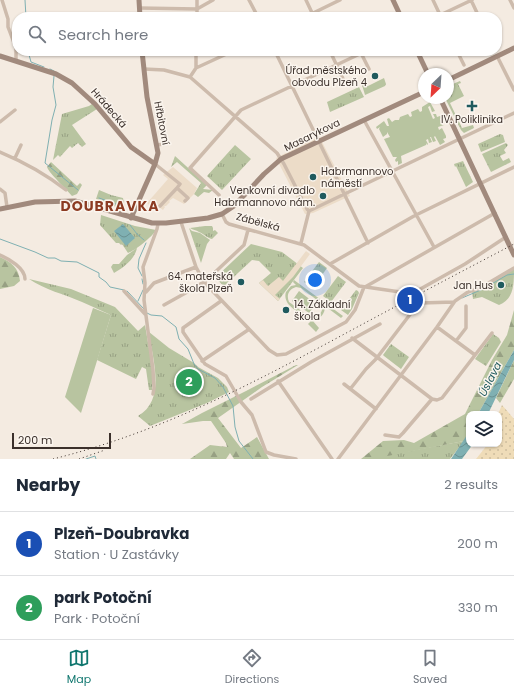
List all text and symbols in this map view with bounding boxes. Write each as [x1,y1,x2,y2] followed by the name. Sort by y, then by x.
[12,12,502,56] search box
[26,23,48,45] icon: search
[58,24,148,45] text: Search here
[286,63,367,90] place label: Úřad městského obvodu Plzeň 4
[418,68,454,104] north arrow
[370,71,380,81] marker: Úřad městského obvodu Plzeň 4
[87,85,131,131] street label: Hrádecká
[150,100,174,147] street label: Hřbitovní
[466,100,478,112] marker: IV. Poliklinika
[441,112,503,127] place label: IV. Poliklinika
[281,115,343,155] street label: Masarykova
[321,164,393,191] place label: Habrmannovo náměstí
[308,172,318,182] marker: Habrmannovo náměstí
[214,183,315,210] place label: Venkovní divadlo Habrmannovo nám.
[318,191,328,201] marker: Venkovní divadlo Habrmannovo nám.
[60,196,160,216] district label: DOUBRAVKA
[234,209,282,235] street label: Zábělská
[168,269,233,296] place label: 64. mateřská škola Plzeň
[305,270,325,290] your location
[236,277,246,287] marker: 64. mateřská škola Plzeň
[453,278,493,293] place label: Jan Hus
[496,280,506,290] marker: Jan Hus
[397,285,423,315] pin: 1
[294,297,351,324] place label: 14. Základní škola
[281,305,291,315] marker: 14. Základní škola
[474,358,506,399] water label: Úslava
[176,367,202,397] pin: 2
[466,411,502,447] map controls
[466,411,502,447] button: layers
[12,431,111,450] scale bar
[18,432,52,448] text: 200 m
[16,473,80,497] text: Nearby
[444,475,498,494] text: 2 results
[54,523,189,544] text: Plzeň-Doubravka
[27,534,31,553] text: 1
[457,534,498,553] text: 200 m
[54,545,179,564] text: Station · U Zastávky
[54,587,152,608] text: park Potoční
[25,598,33,617] text: 2
[458,598,498,617] text: 330 m
[54,609,140,628] text: Park · Potoční
[67,647,91,688] tab: Map
[225,647,279,688] tab: Directions
[413,647,447,688] tab: Saved

